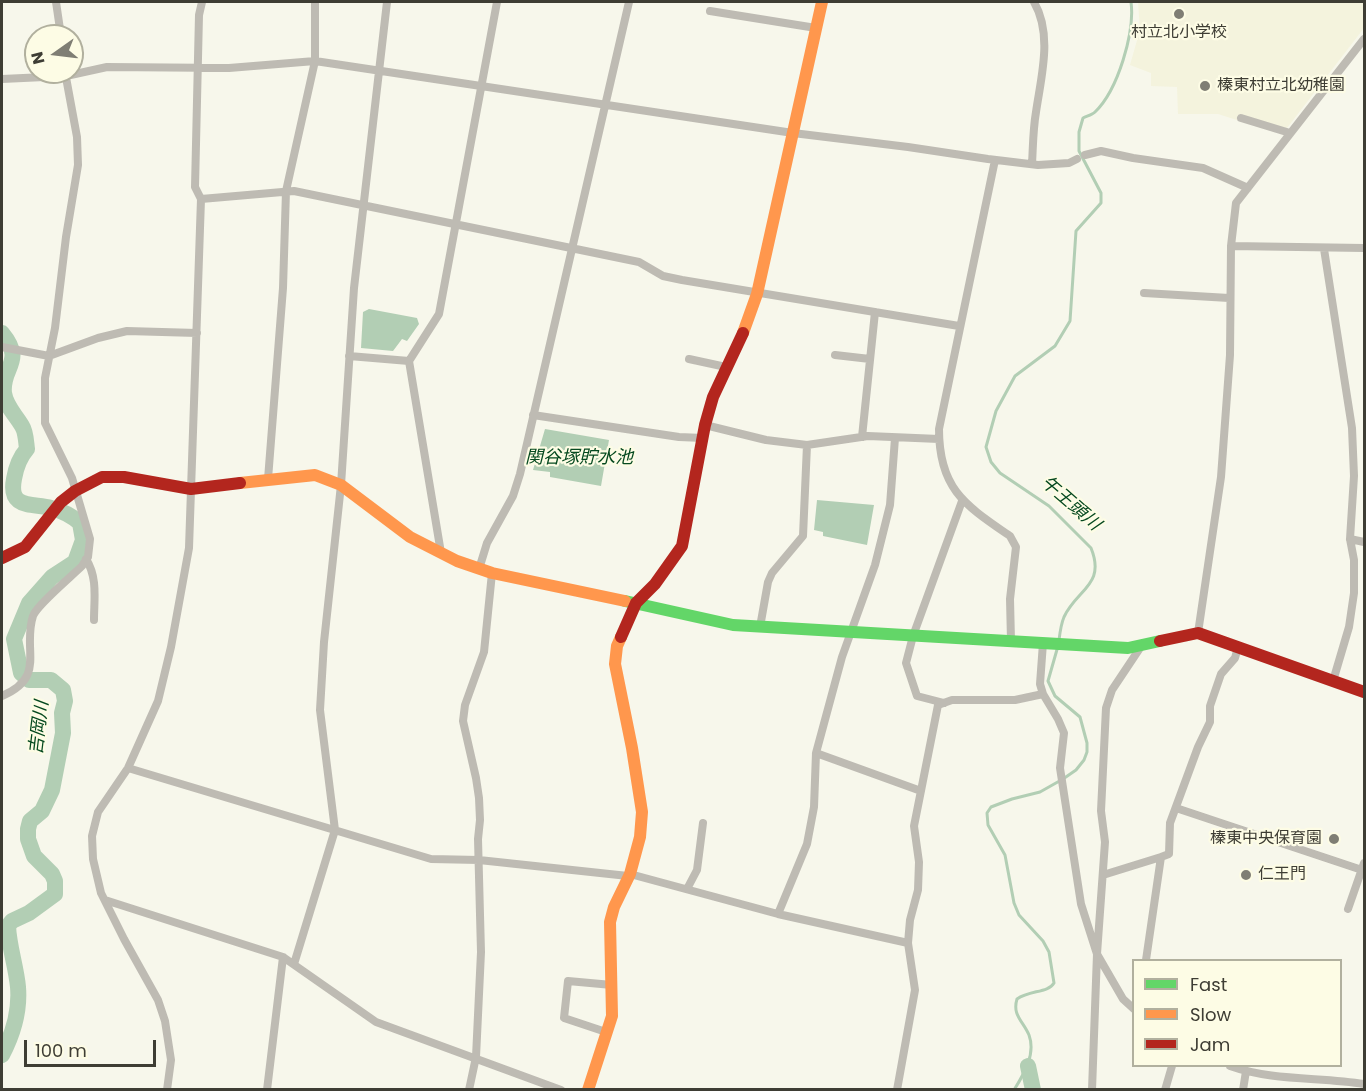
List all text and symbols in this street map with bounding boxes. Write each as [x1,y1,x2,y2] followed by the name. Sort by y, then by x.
[1172,7,1186,21] marker: 村立北小学校
[1131,23,1227,43] place label: 村立北小学校
[24,24,84,84] north arrow
[25,49,51,67] text: N
[1217,76,1345,96] place label: 榛東村立北幼稚園
[1198,79,1212,93] marker: 榛東村立北幼稚園
[525,447,633,469] water label: 関谷塚貯水池
[1036,472,1104,536] water label: 午王頭川
[26,700,54,756] water label: 吉岡川
[1210,829,1322,849] place label: 榛東中央保育園
[1327,832,1341,846] marker: 榛東中央保育園
[1258,865,1306,885] place label: 仁王門
[1239,868,1253,882] marker: 仁王門
[1132,959,1342,1067] legend
[1190,972,1227,997] text: Fast
[1190,1002,1231,1027] text: Slow
[27,1028,159,1066] scale bar
[1190,1032,1230,1057] text: Jam
[35,1038,87,1063] text: 100 m

